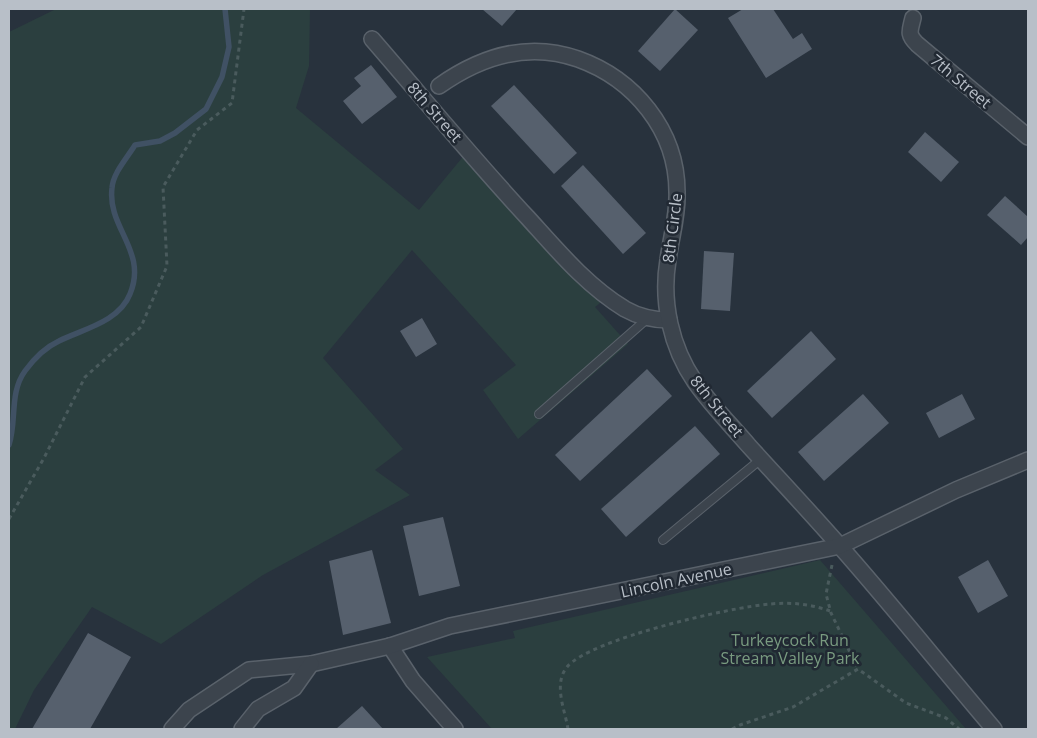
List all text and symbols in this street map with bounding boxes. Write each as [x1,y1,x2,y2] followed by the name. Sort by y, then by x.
[926,49,996,113] street label: 7th Street
[403,77,468,147] street label: 8th Street
[657,192,687,264] street label: 8th Circle
[685,371,749,442] street label: 8th Street
[618,557,734,603] street label: Lincoln Avenue
[721,629,860,669] park label: Turkeycock Run Stream Valley Park

